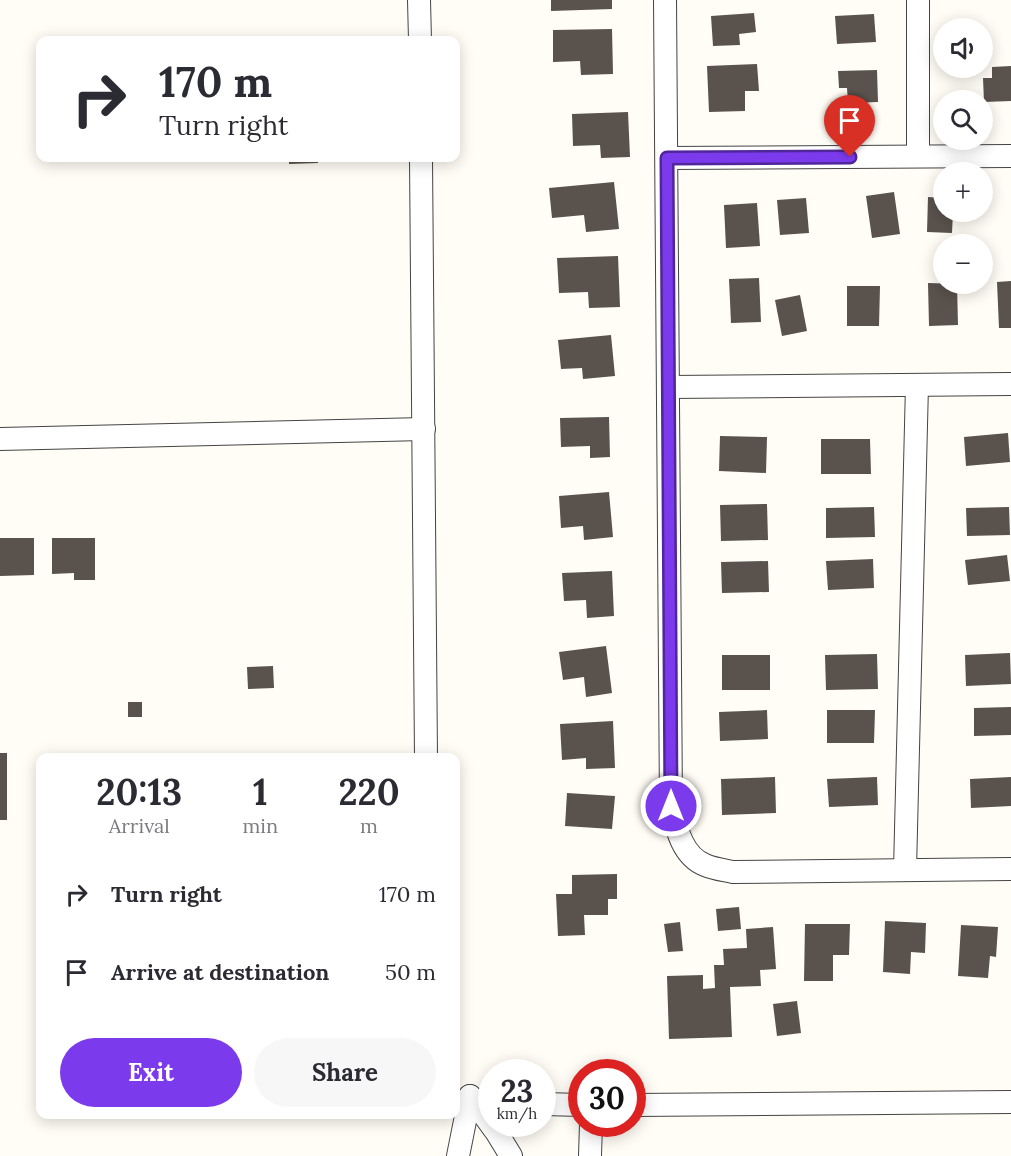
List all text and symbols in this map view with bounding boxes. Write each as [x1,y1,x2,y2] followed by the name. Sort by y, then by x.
[933,18,993,294] map controls
[933,18,993,78] button: sound
[159,55,272,109] text: 170 m
[60,60,138,138] icon: right
[933,90,993,150] button: search
[824,95,875,157] pin
[833,104,866,137] icon: arrive
[159,108,288,142] text: Turn right
[933,162,993,222] button: +
[933,234,993,294] button: −
[96,769,182,815] text: 20:13
[253,769,268,815] text: 1
[338,769,400,815] text: 220
[639,774,703,838] position arrow
[109,813,170,838] text: Arrival
[242,813,278,838] text: min
[360,813,378,838] text: m
[60,878,93,911] icon: right
[111,880,222,908] text: Turn right
[379,880,436,908] text: 170 m
[60,956,93,989] icon: arrive
[111,958,329,986] text: Arrive at destination
[385,958,436,986] text: 50 m
[60,1038,242,1107] button: Exit
[254,1038,436,1107] button: Share
[568,1059,646,1137] speed limit sign: 30
[501,1072,533,1110] text: 23
[497,1104,537,1123] text: km/h

